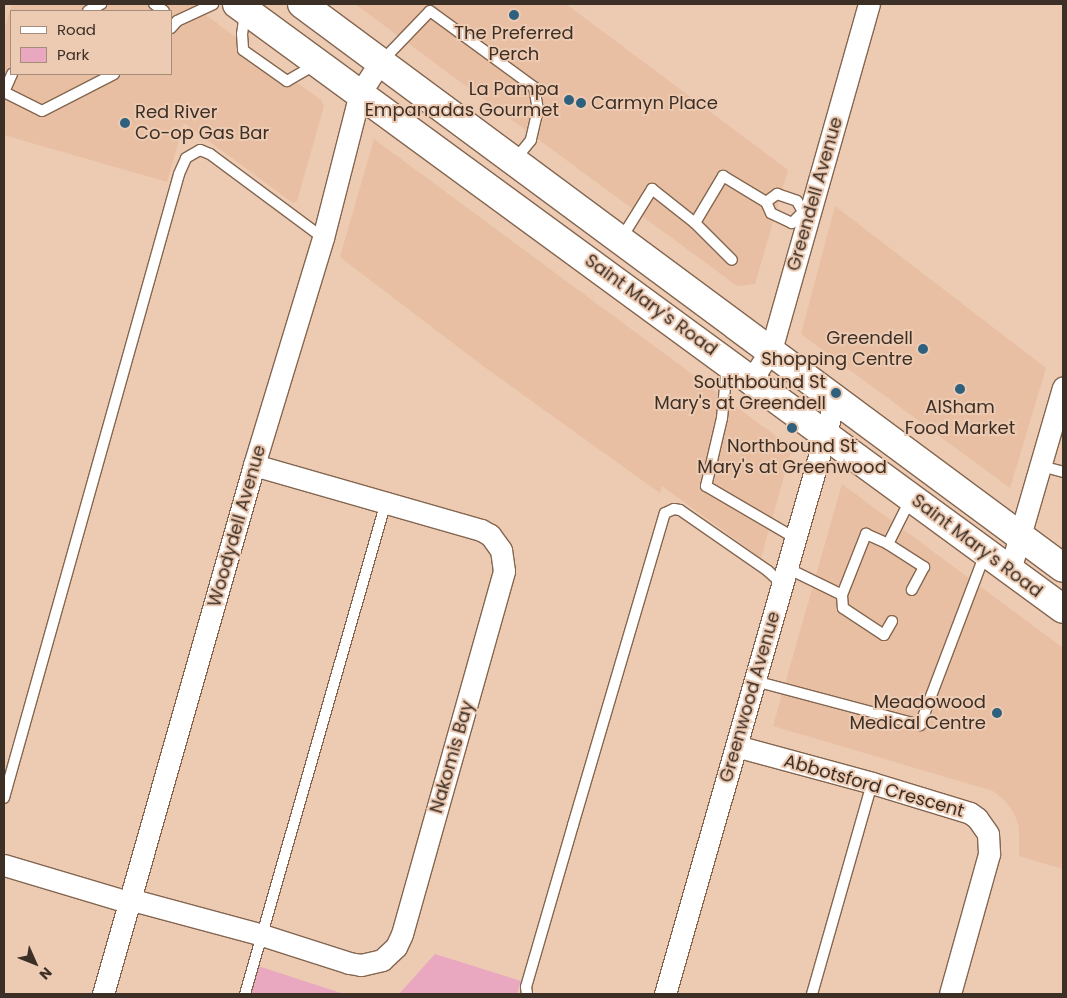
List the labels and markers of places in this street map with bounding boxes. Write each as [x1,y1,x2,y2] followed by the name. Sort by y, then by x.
[508,9,520,21] marker: The Preferred Perch
[454,23,574,66] place label: The Preferred Perch
[365,79,559,122] place label: La Pampa Empanadas Gourmet
[591,92,718,114] place label: Carmyn Place
[563,94,575,106] marker: La Pampa Empanadas Gourmet
[575,97,587,109] marker: Carmyn Place
[135,102,269,144] place label: Red River Co-op Gas Bar
[119,117,131,129] marker: Red River Co-op Gas Bar
[761,328,913,370] place label: Greendell Shopping Centre
[917,343,929,355] marker: Greendell Shopping Centre
[654,372,826,414] place label: Southbound St Mary's at Greendell
[954,383,966,395] marker: AlSham Food Market
[830,387,842,399] marker: Southbound St Mary's at Greendell
[905,397,1015,439] place label: AlSham Food Market
[786,422,798,434] marker: Northbound St Mary's at Greenwood
[697,436,887,478] place label: Northbound St Mary's at Greenwood
[849,692,986,734] place label: Meadowood Medical Centre
[990,706,1004,720] marker: Meadowood Medical Centre

